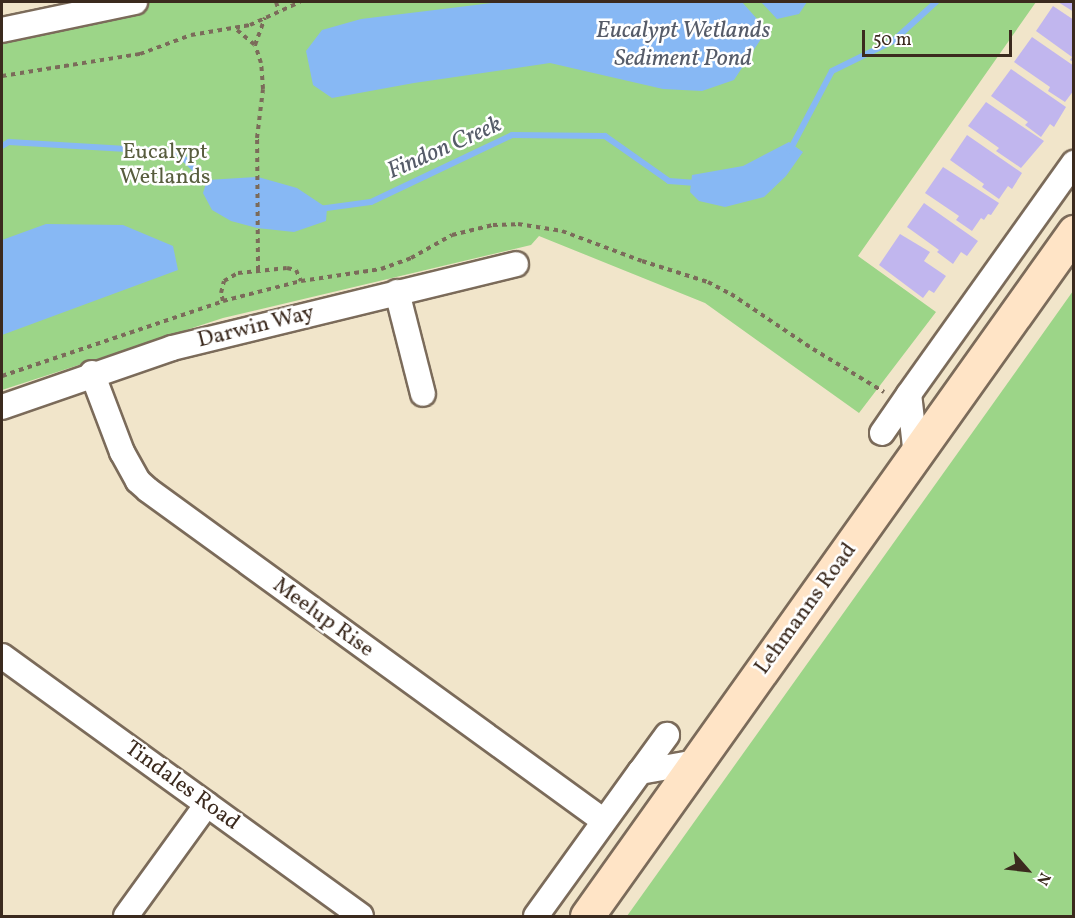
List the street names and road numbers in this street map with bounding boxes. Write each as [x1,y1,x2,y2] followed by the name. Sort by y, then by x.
[195,300,317,354] street label: Darwin Way
[749,538,863,680] street label: Lehmanns Road
[267,573,379,663] street label: Meelup Rise
[119,736,245,836] street label: Tindales Road

